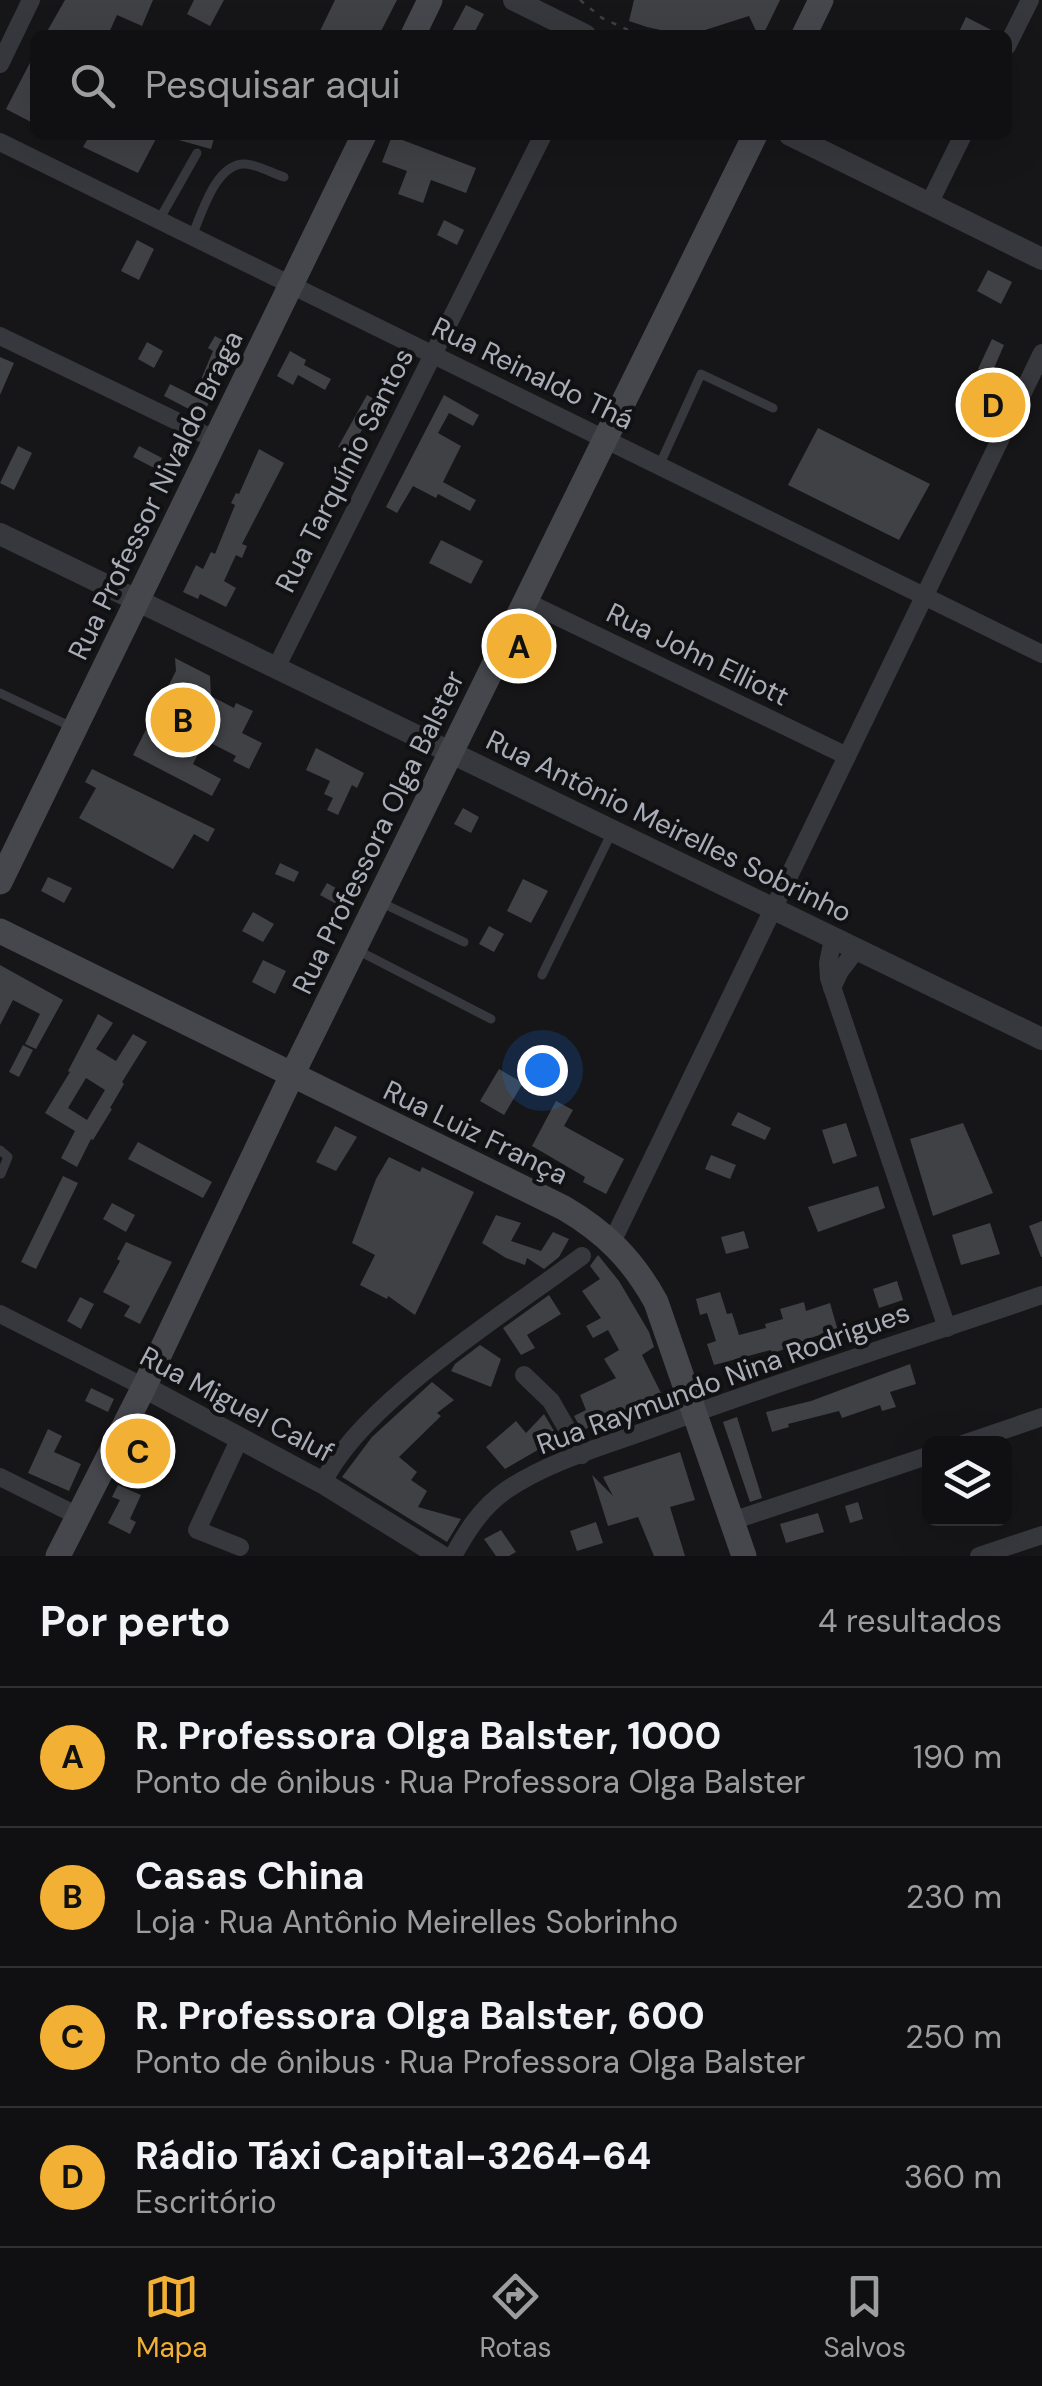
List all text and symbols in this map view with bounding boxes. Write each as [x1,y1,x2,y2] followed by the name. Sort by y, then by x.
[30,30,1012,140] search box
[65,58,120,113] icon: search
[145,60,401,110] text: Pesquisar aqui
[426,309,640,438] street label: Rua Reinaldo Thá
[59,324,251,666] street label: Rua Professor Nivaldo Braga
[267,342,422,599] street label: Rua Tarquínio Santos
[960,368,1026,442] pin: D
[600,594,795,715] street label: Rua John Elliott
[486,608,552,684] pin: A
[284,664,473,1000] street label: Rua Professora Olga Balster
[150,682,216,758] pin: B
[480,722,858,931] street label: Rua Antônio Meirelles Sobrinho
[517,1045,568,1096] your location
[377,1072,574,1193] street label: Rua Luiz França
[532,1294,915,1463] street label: Rua Raymundo Nina Rodrigues
[135,1339,339,1469] street label: Rua Miguel Caluf
[106,1414,170,1488] pin: C
[922,1436,1012,1526] map controls
[922,1436,1012,1526] button: layers
[40,1594,231,1649] text: Por perto
[818,1600,1002,1642] text: 4 resultados
[135,1711,721,1761] text: R. Professora Olga Balster, 1000
[61,1736,84,1778] text: A
[913,1736,1002,1778] text: 190 m
[135,1761,805,1803] text: Ponto de ônibus · Rua Professora Olga Balster
[135,1851,365,1901] text: Casas China
[62,1876,83,1918] text: B
[906,1876,1002,1918] text: 230 m
[135,1901,678,1943] text: Loja · Rua Antônio Meirelles Sobrinho
[135,1991,705,2041] text: R. Professora Olga Balster, 600
[61,2016,84,2058] text: C
[905,2016,1002,2058] text: 250 m
[135,2041,805,2083] text: Ponto de ônibus · Rua Professora Olga Balster
[135,2131,651,2181] text: Rádio Táxi Capital-3264-64
[61,2156,84,2198] text: D
[904,2156,1002,2198] text: 360 m
[135,2181,277,2223] text: Escritório
[136,2269,208,2366] tab: Mapa
[480,2269,552,2366] tab: Rotas
[824,2269,906,2366] tab: Salvos

